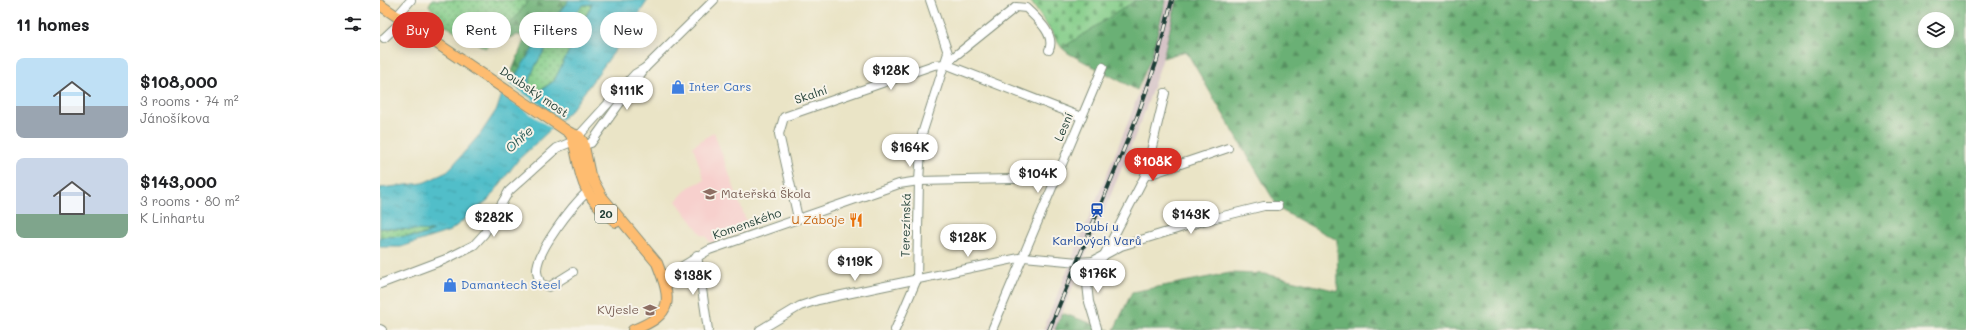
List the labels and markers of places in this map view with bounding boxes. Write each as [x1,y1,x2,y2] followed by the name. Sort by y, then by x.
[863,57,919,91] pin: $128K
[599,77,655,111] pin: $111K
[689,78,752,94] place label: Inter Cars
[670,79,686,95] shop icon: Inter Cars
[882,134,938,168] pin: $164K
[1125,148,1181,182] pin: $108K
[1010,160,1066,194] pin: $104K
[721,185,811,201] place label: Mateřská Škola
[702,186,718,202] school or university icon: Mateřská Škola
[1163,201,1219,235] pin: $143K
[1089,202,1105,218] station icon: Doubí u Karlových Varů
[466,204,522,238] pin: $282K
[791,211,845,227] place label: U Záboje
[848,212,864,228] restaurant icon: U Záboje
[1053,218,1141,248] place label: Doubí u Karlových Varů
[940,224,996,258] pin: $128K
[827,248,883,282] pin: $119K
[1070,260,1126,294] pin: $176K
[665,262,721,296] pin: $138K
[461,276,561,292] place label: Damantech Steel
[442,277,458,293] shop icon: Damantech Steel
[597,301,639,317] place label: KVjesle
[642,302,658,318] school or university icon: KVjesle

